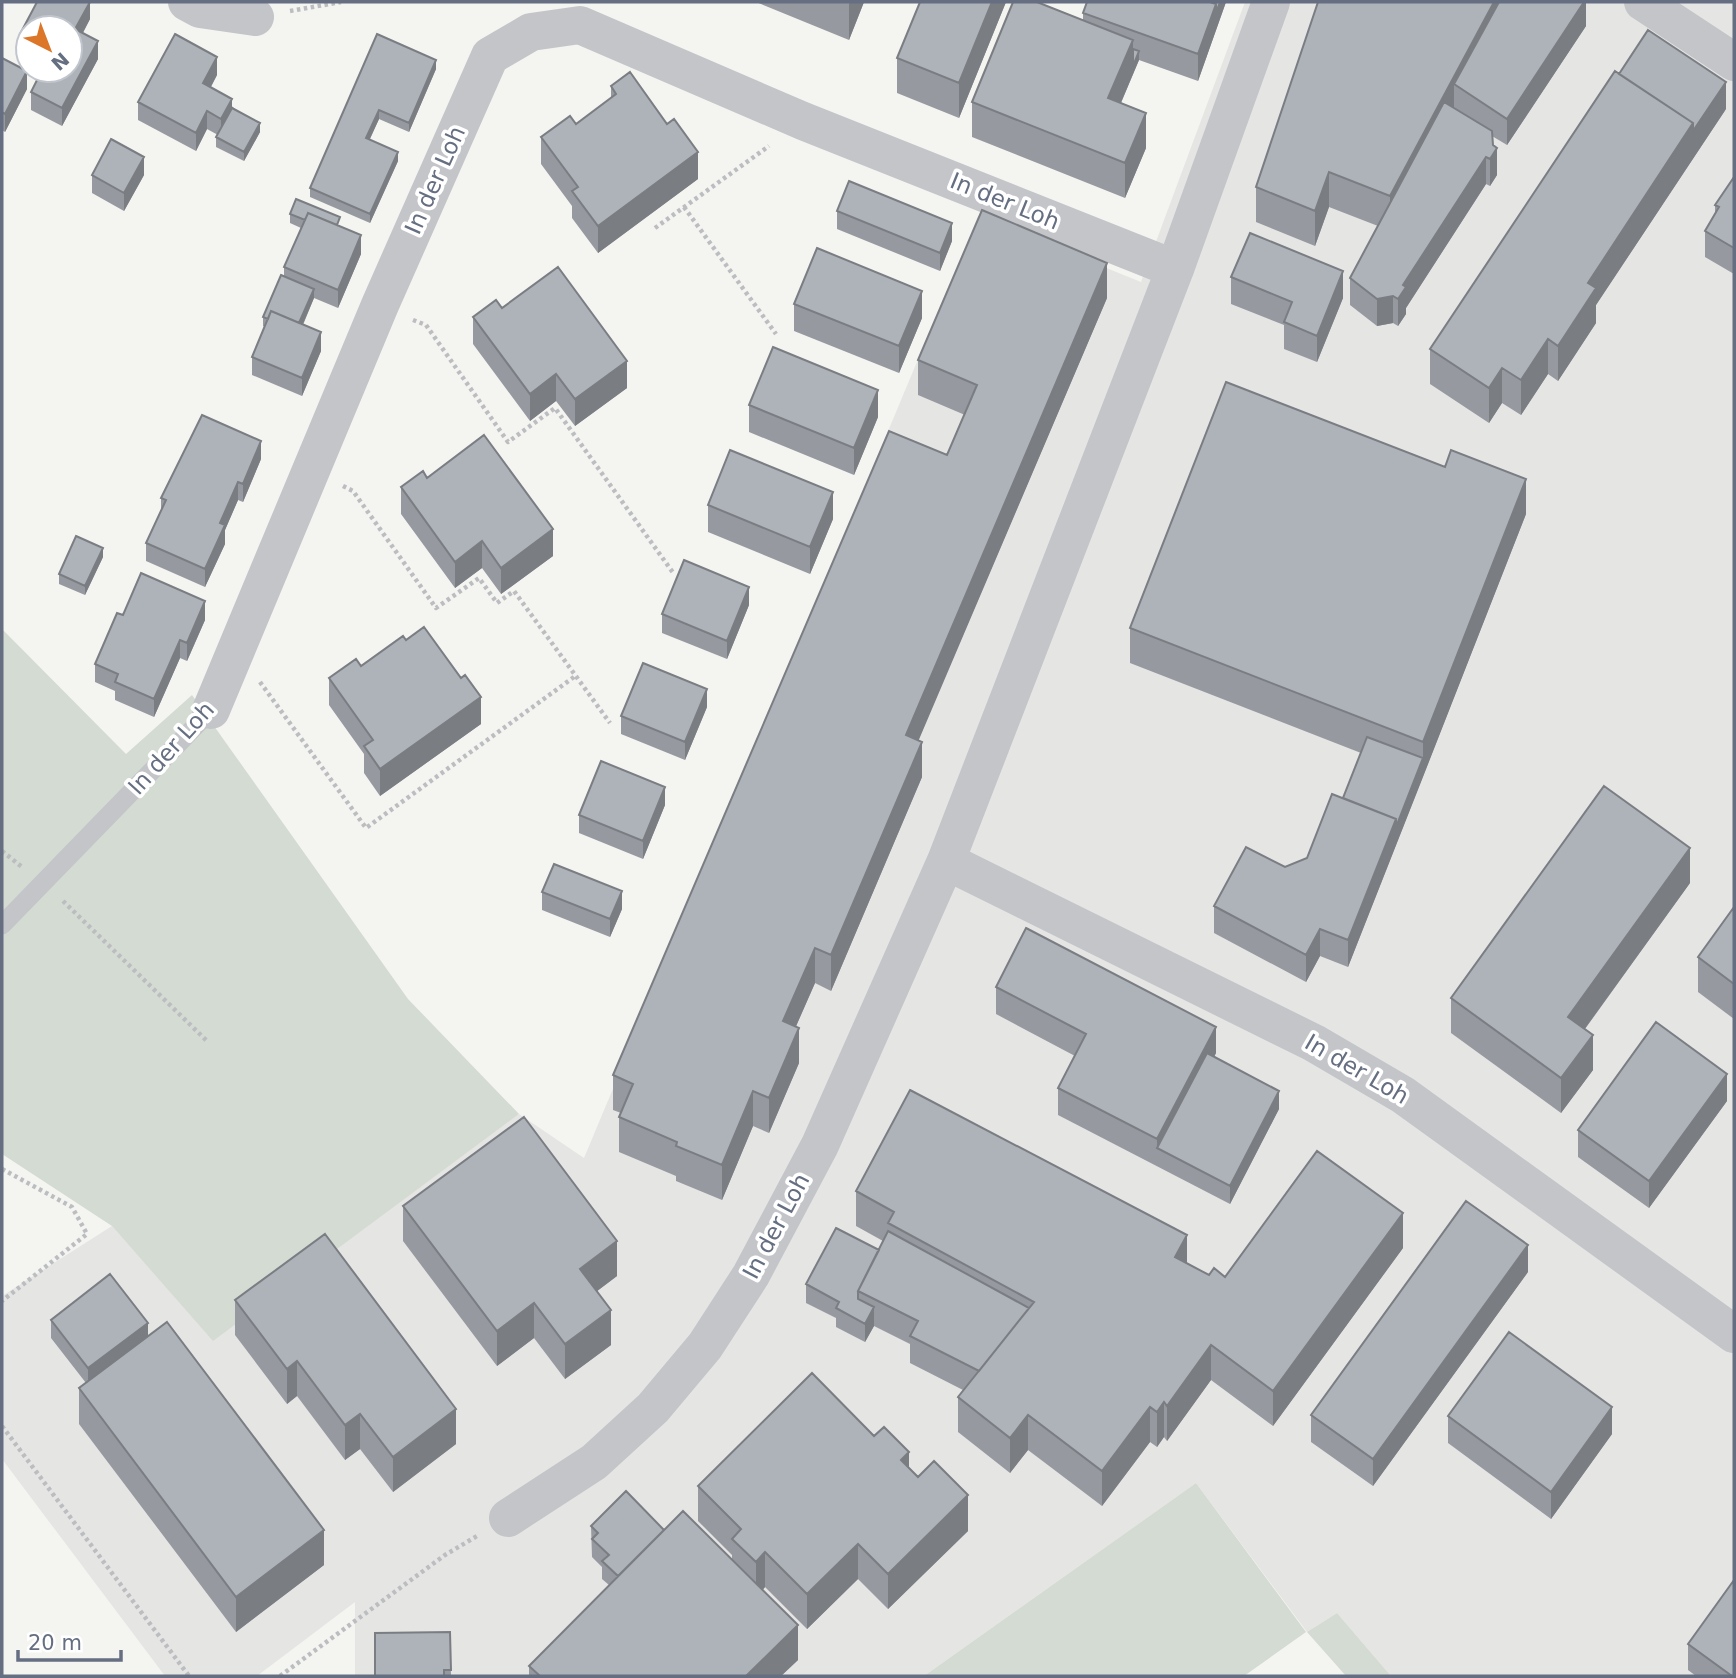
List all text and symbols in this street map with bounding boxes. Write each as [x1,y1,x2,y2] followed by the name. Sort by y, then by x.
[14,14,84,84] north arrow
[47,48,74,75] text: N
[400,122,470,238] street label: In der Loh
[947,167,1063,235] street label: In der Loh
[123,696,219,800] street label: In der Loh
[1301,1029,1413,1109] street label: In der Loh
[737,1169,815,1283] street label: In der Loh
[18,1618,121,1662] scale bar
[28,1631,82,1655] text: 20 m

